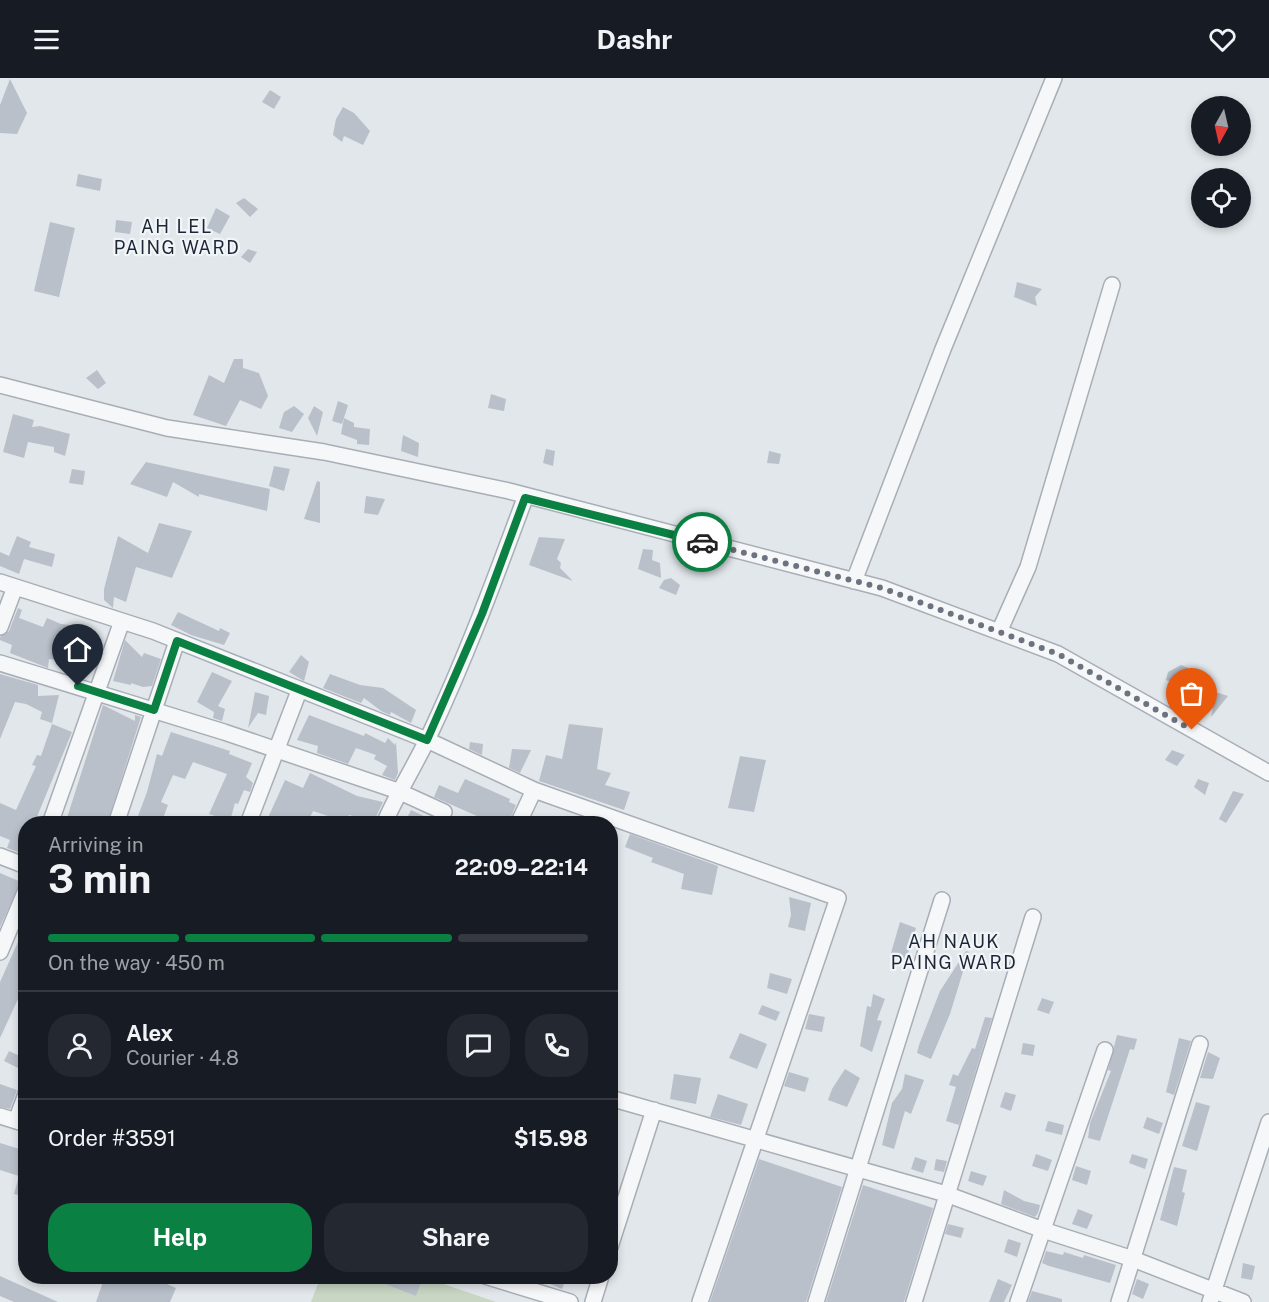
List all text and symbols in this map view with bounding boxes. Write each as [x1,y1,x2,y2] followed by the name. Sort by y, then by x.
[30,23,63,56] icon: menu
[597,23,672,55] text: Dashr
[1206,23,1239,56] icon: heart
[1191,96,1251,156] north arrow
[1191,96,1251,228] map controls
[1191,168,1251,228] button: locate
[114,216,240,258] district label: AH LEL PAING WARD
[672,512,732,572] courier
[686,526,719,559] icon: car
[52,624,103,686] pin
[61,633,94,666] icon: home
[1166,668,1217,730] pin
[1175,677,1208,710] icon: bag
[48,833,143,857] text: Arriving in
[455,854,588,880] text: 22:09–22:14
[48,856,151,902] text: 3 min
[891,931,1017,973] district label: AH NAUK PAING WARD
[48,951,225,975] text: On the way · 450 m
[48,1014,111,1077] button: person
[447,1014,510,1077] button: chat
[525,1014,588,1077] button: phone
[126,1020,173,1046] text: Alex
[126,1046,239,1070] text: Courier · 4.8
[48,1125,176,1151] text: Order #3591
[514,1125,588,1151] text: $15.98
[48,1203,312,1272] button: Help
[324,1203,588,1272] button: Share

